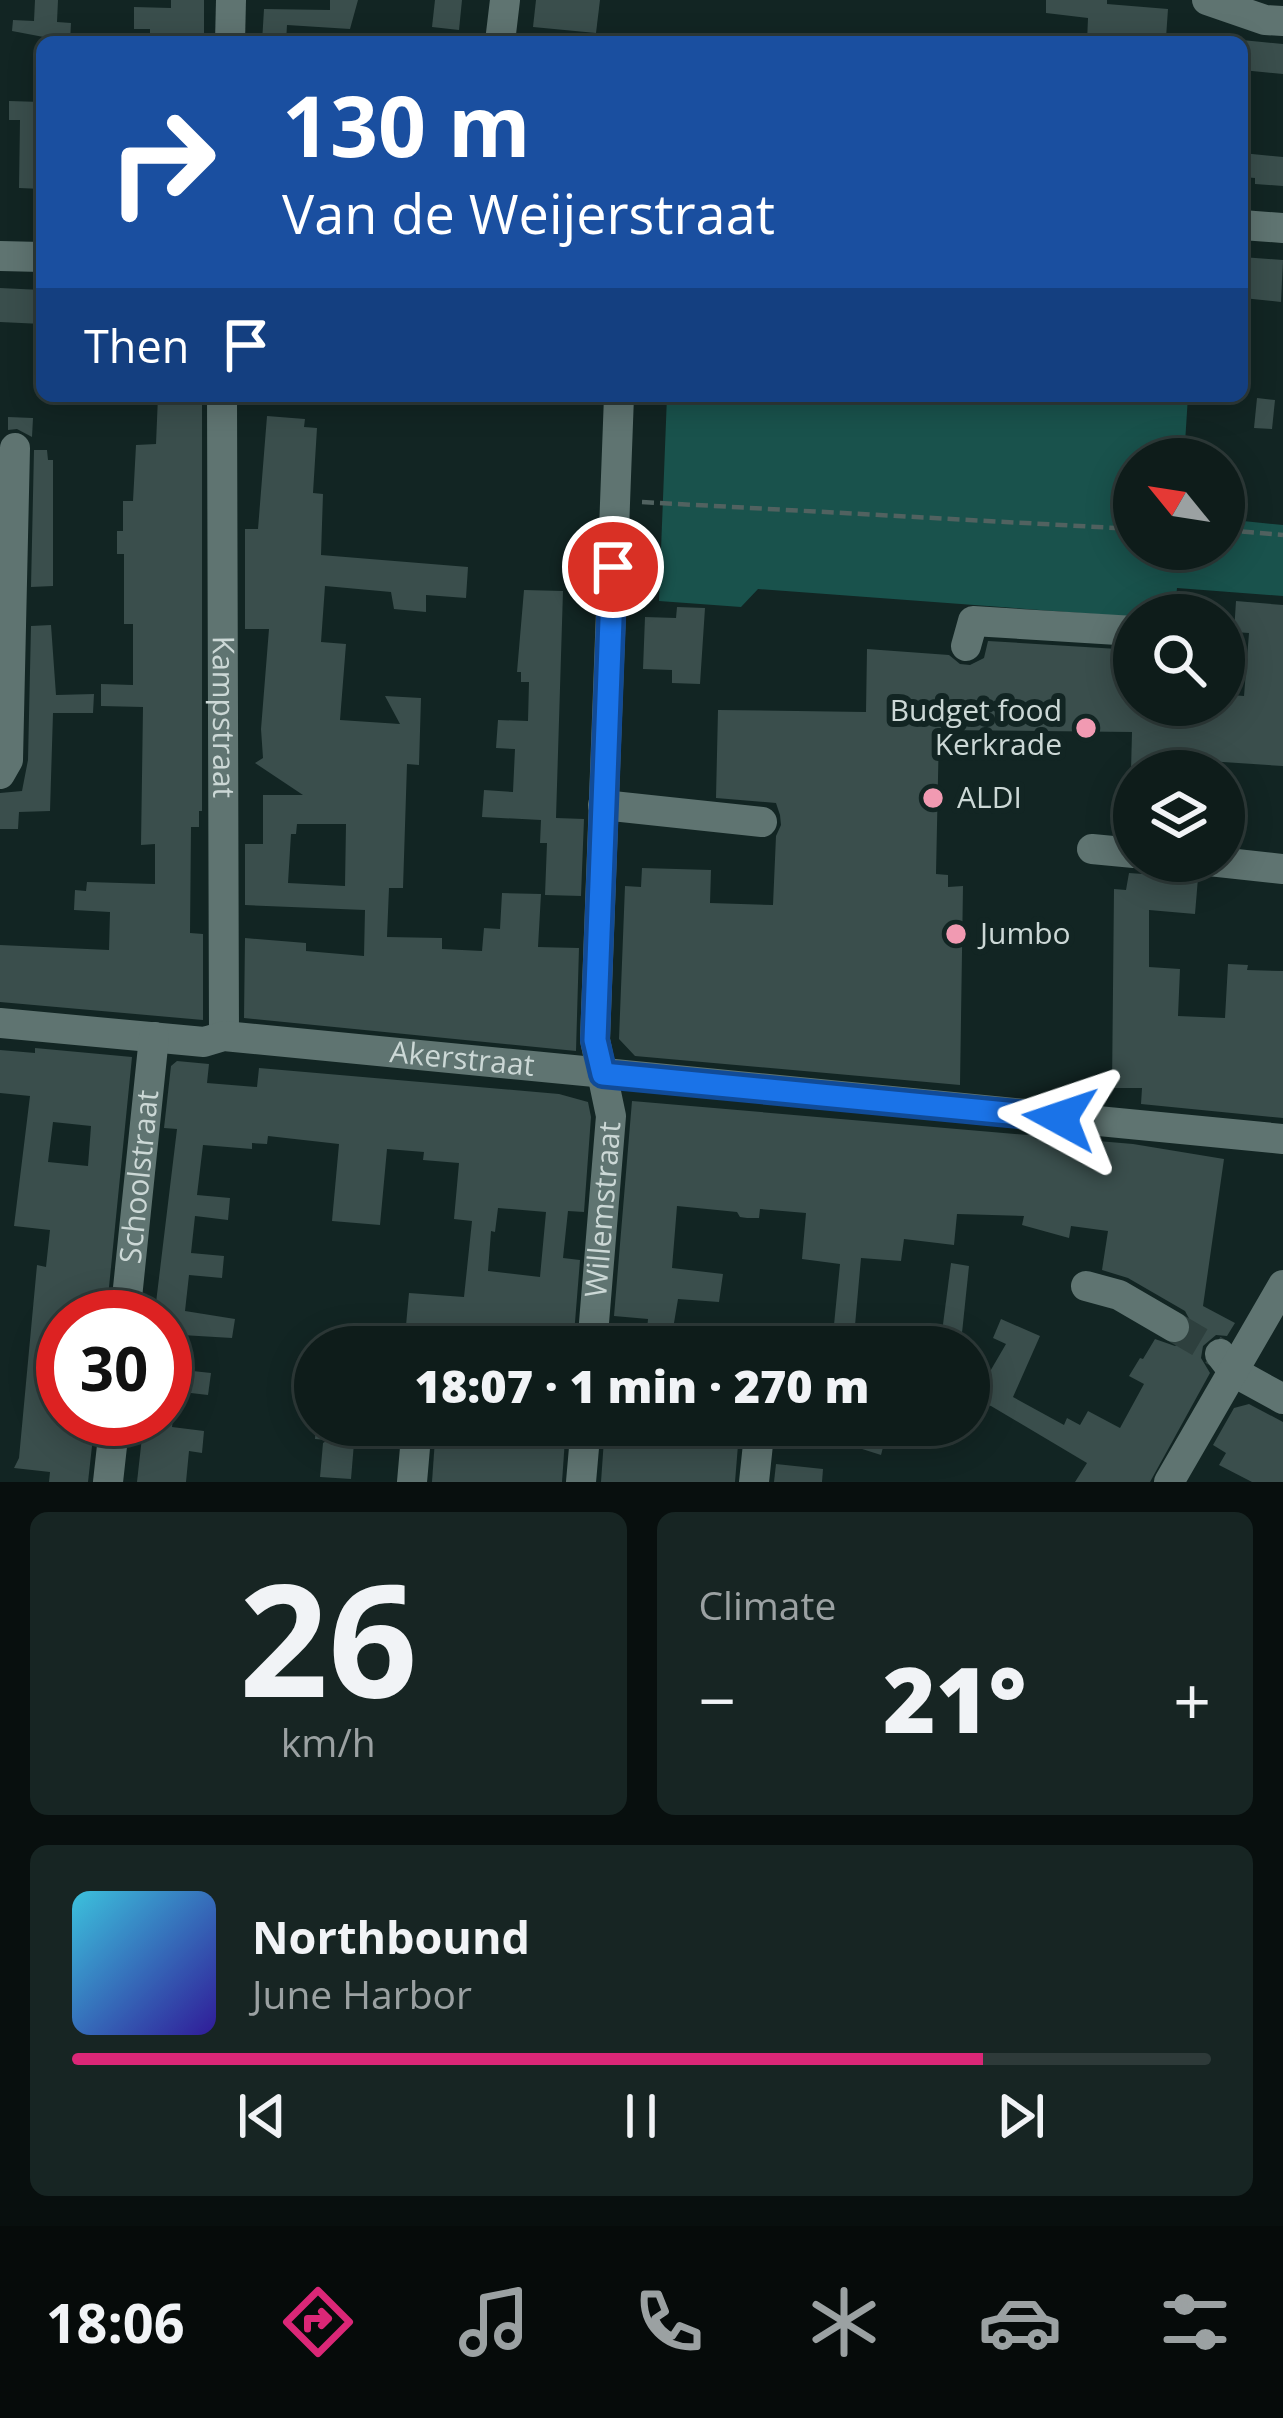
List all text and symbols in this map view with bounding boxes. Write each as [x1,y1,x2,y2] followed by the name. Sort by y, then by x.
[282,67,530,182] text: 130 m
[84,84,240,240] icon: right
[282,176,775,250] text: Van de Weijerstraat
[213,312,279,378] icon: arrive
[84,315,189,376] text: Then
[1113,438,1245,570] north arrow
[1113,438,1245,882] map controls
[562,516,664,618] pin
[580,534,646,600] icon: arrive
[1113,594,1245,726] button: search
[204,636,245,798] street label: Kampstraat
[890,689,1062,764] place label: Budget food Kerkrade
[1073,715,1099,741] marker: Budget food Kerkrade
[1113,750,1245,882] button: layers
[957,776,1022,817] place label: ALDI
[920,785,946,811] marker: ALDI
[977,912,1071,953] place label: Jumbo
[943,921,969,947] marker: Jumbo
[388,1030,536,1085] street label: Akerstraat
[997,1055,1123,1181] position arrow
[109,1088,167,1265] street label: Schoolstraat
[574,1120,629,1299] street label: Willemstraat
[36,1290,192,1446] speed limit sign: 30
[415,1355,869,1416] text: 18:07 · 1 min · 270 m
[239,1530,417,1743] text: 26
[699,1578,836,1631] text: Climate
[883,1637,1026,1759] text: 21°
[699,1654,736,1744] text: −
[1173,1654,1211,1744] text: +
[281,1715,376,1768] text: km/h
[252,1906,530,1967] text: Northbound
[252,1967,472,2020] text: June Harbor
[229,2083,295,2149] icon: previous
[608,2083,674,2149] icon: pause
[988,2083,1054,2149] icon: next
[276,2280,360,2364] icon: directions
[452,2280,536,2364] icon: music
[627,2280,711,2364] icon: phone
[802,2280,886,2364] icon: climate
[978,2280,1062,2364] icon: car
[1153,2280,1237,2364] icon: filters
[46,2285,185,2359] text: 18:06

